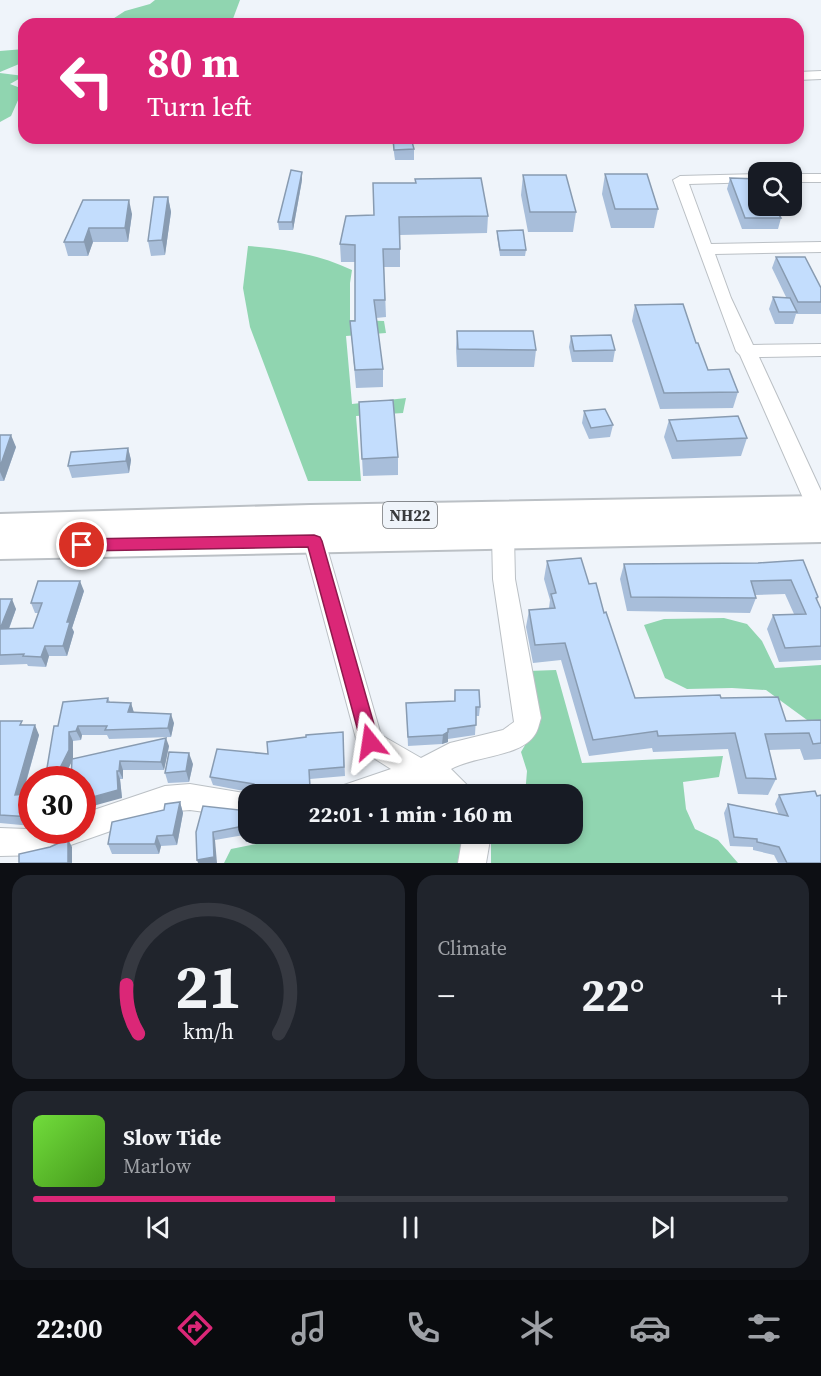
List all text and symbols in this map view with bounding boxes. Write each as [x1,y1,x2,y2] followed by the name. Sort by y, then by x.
[147,33,240,91] text: 80 m
[48,42,126,120] icon: left
[147,88,251,125] text: Turn left
[748,162,802,216] map controls
[748,162,802,216] button: search
[383,502,437,528] road number: NH22
[56,519,107,570] pin
[65,528,98,561] icon: arrive
[338,710,402,774] position arrow
[18,766,96,844] speed limit sign: 30
[309,799,512,829] text: 22:01 · 1 min · 160 m
[438,934,507,962] text: Climate
[174,943,242,1029] text: 21
[581,964,645,1026] text: 22°
[438,973,455,1018] text: −
[770,973,788,1018] text: +
[183,1017,234,1046] text: km/h
[123,1122,221,1152] text: Slow Tide
[123,1152,191,1180] text: Marlow
[142,1211,175,1244] icon: previous
[394,1211,427,1244] icon: pause
[646,1211,679,1244] icon: next
[174,1307,216,1349] icon: directions
[288,1307,330,1349] icon: music
[402,1307,444,1349] icon: phone
[516,1307,558,1349] icon: climate
[629,1307,671,1349] icon: car
[743,1307,785,1349] icon: filters
[36,1310,103,1347] text: 22:00

